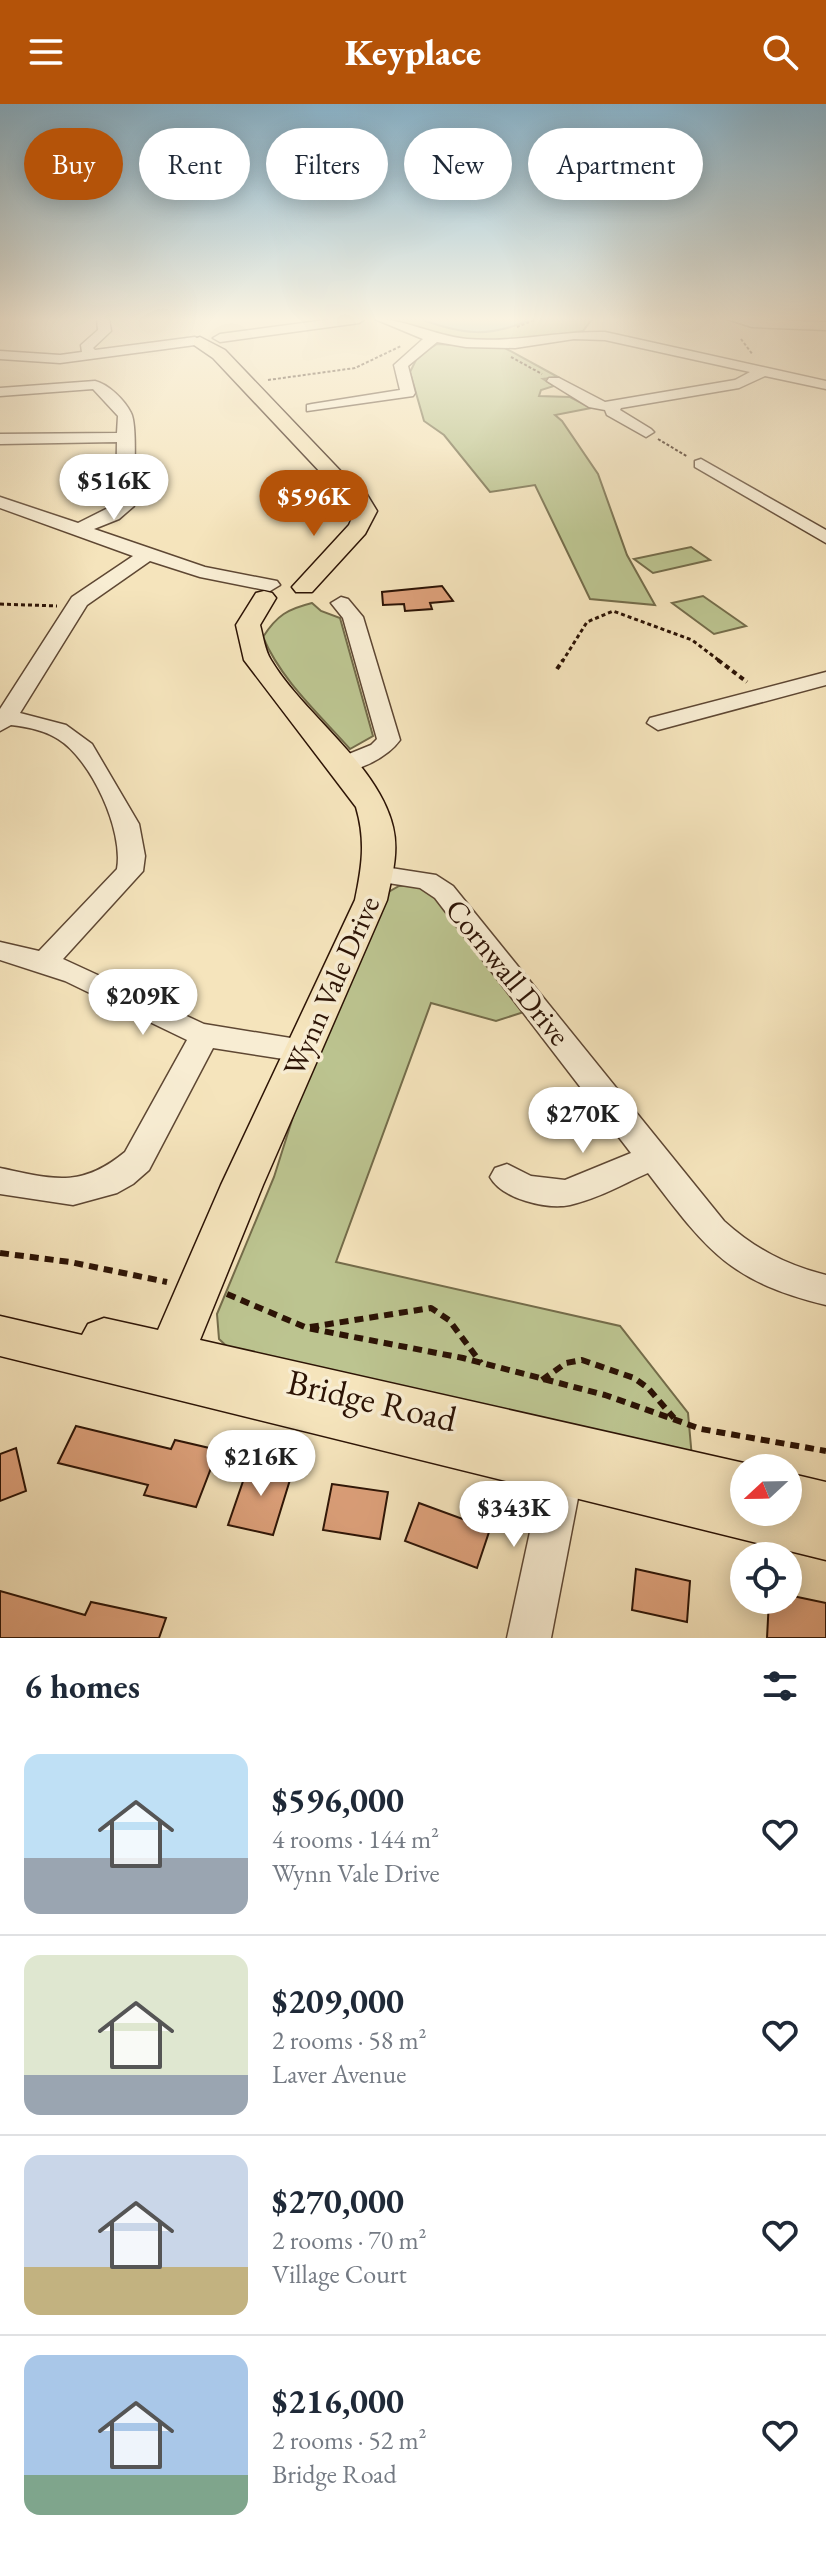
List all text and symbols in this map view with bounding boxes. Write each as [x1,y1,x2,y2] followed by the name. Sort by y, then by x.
[345,29,481,76] text: Keyplace
[24,30,68,74] icon: menu
[758,30,802,74] icon: search
[24,128,123,200] chip: Buy
[139,128,250,200] chip: Rent
[266,128,388,200] chip: Filters
[404,128,512,200] chip: New
[528,128,703,200] chip: Apartment
[58,454,170,522] pin: $516K
[77,463,151,497] text: $516K
[258,470,370,538] pin: $596K
[277,479,351,513] text: $596K
[274,890,388,1082] street label: Wynn Vale Drive
[437,891,579,1053] street label: Cornwall Drive
[87,969,199,1037] pin: $209K
[106,978,180,1012] text: $209K
[527,1087,639,1155] pin: $270K
[546,1096,620,1130] text: $270K
[283,1358,462,1442] street label: Bridge Road
[205,1430,317,1498] pin: $216K
[224,1439,298,1473] text: $216K
[730,1454,802,1526] north arrow
[730,1454,802,1614] map controls
[458,1481,570,1549] pin: $343K
[477,1490,551,1524] text: $343K
[730,1542,802,1614] button: locate
[24,1664,140,1708] text: 6 homes
[758,1664,802,1708] icon: filters
[272,1778,404,1822] text: $596,000
[88,1786,184,1882] icon: home
[758,1812,802,1856] icon: heart
[272,1822,439,1856] text: 4 rooms · 144 m²
[272,1856,440,1890] text: Wynn Vale Drive
[272,1979,404,2023] text: $209,000
[88,1987,184,2083] icon: home
[758,2013,802,2057] icon: heart
[272,2023,427,2057] text: 2 rooms · 58 m²
[272,2057,406,2091] text: Laver Avenue
[272,2179,404,2223] text: $270,000
[88,2187,184,2283] icon: home
[758,2213,802,2257] icon: heart
[272,2223,427,2257] text: 2 rooms · 70 m²
[272,2257,407,2291] text: Village Court
[272,2379,404,2423] text: $216,000
[88,2387,184,2483] icon: home
[758,2413,802,2457] icon: heart
[272,2423,427,2457] text: 2 rooms · 52 m²
[272,2457,397,2491] text: Bridge Road

